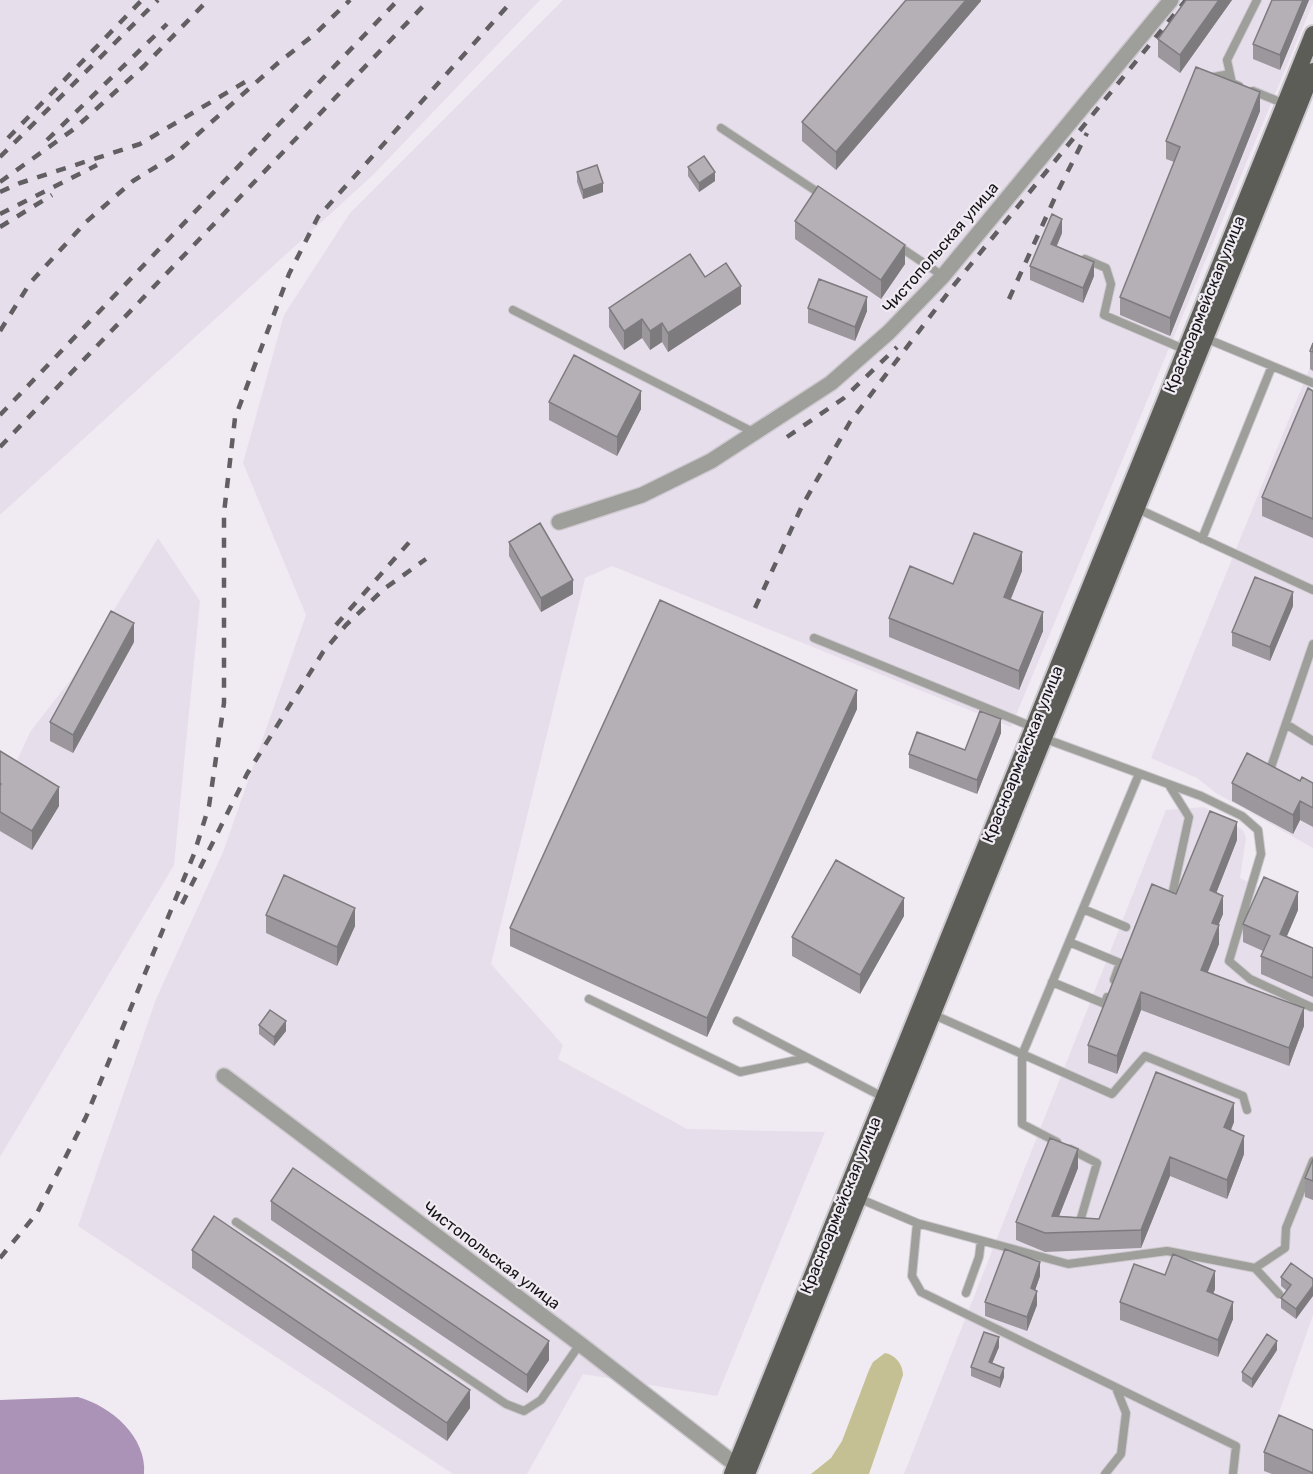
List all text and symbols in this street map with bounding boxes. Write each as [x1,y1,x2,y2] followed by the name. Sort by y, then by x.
[878,178,1002,317] street label: Чистопольская улица
[1160,213,1249,395] street label: Красноармейская улица
[978,663,1067,845] street label: Красноармейская улица
[796,1114,885,1296] street label: Красноармейская улица
[419,1198,564,1313] street label: Чистопольская улица

